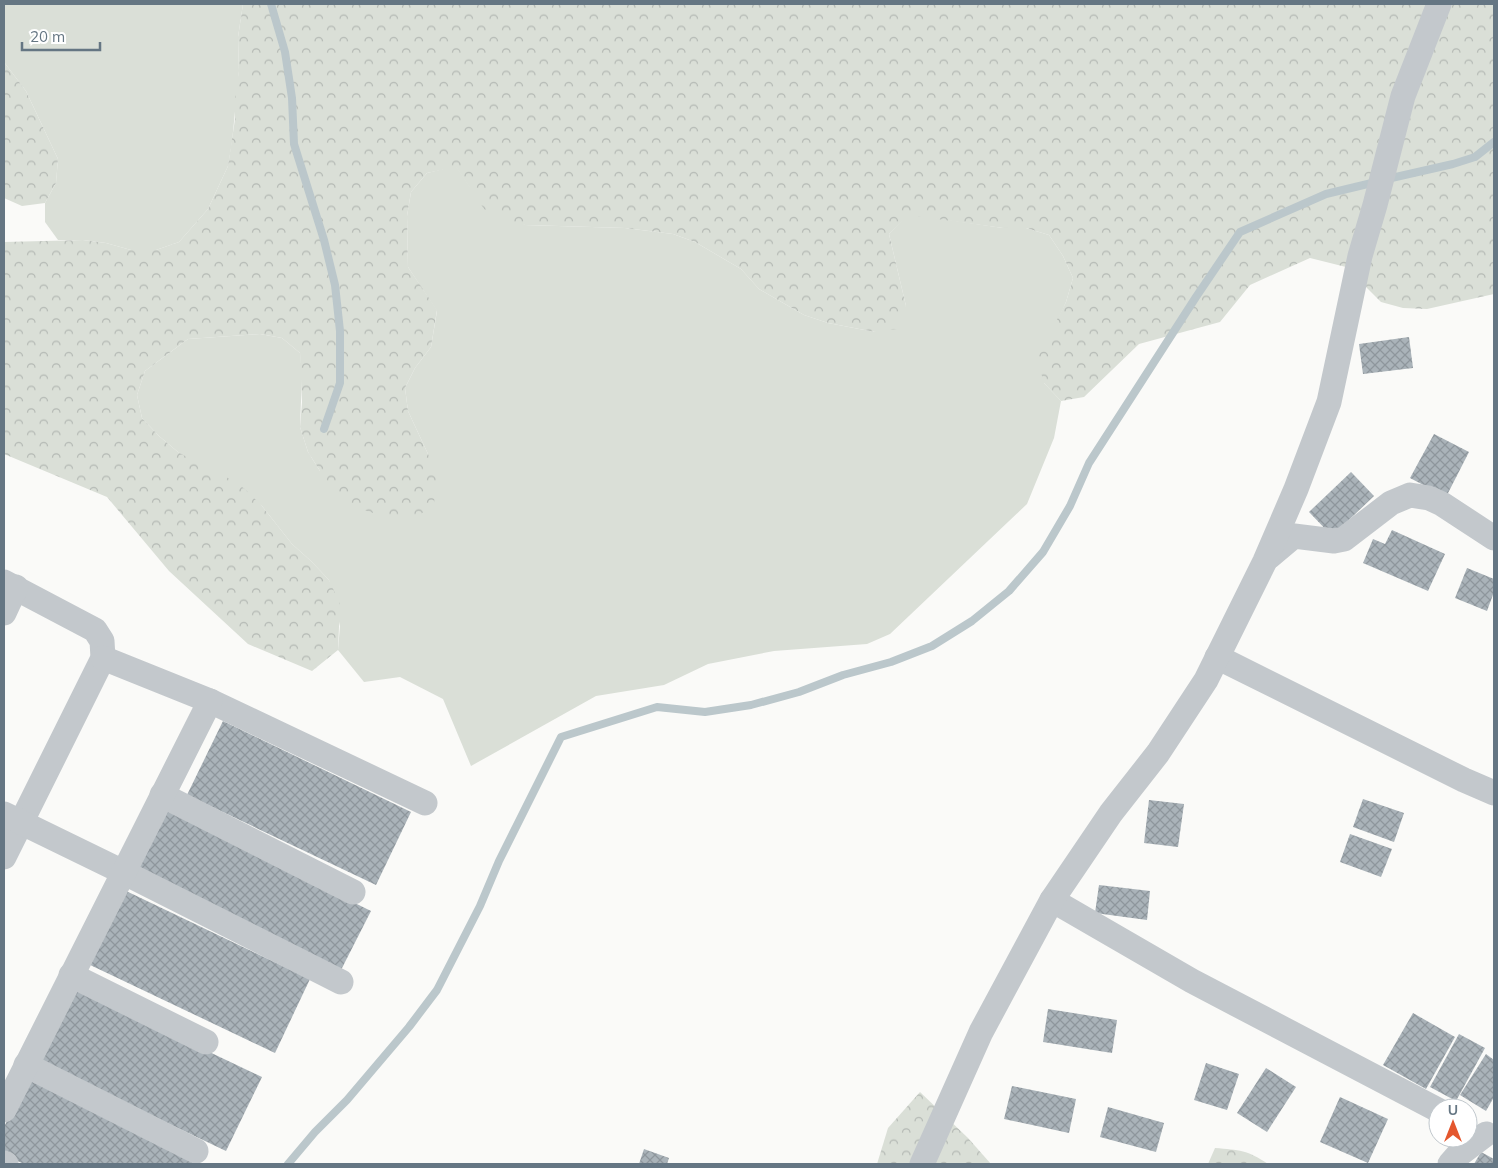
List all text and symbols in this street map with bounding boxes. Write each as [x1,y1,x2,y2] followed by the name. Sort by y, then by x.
[22,20,100,52] scale bar
[30,27,65,46] text: 20 m
[1428,1098,1478,1148] north arrow
[1448,1101,1458,1119] text: U

